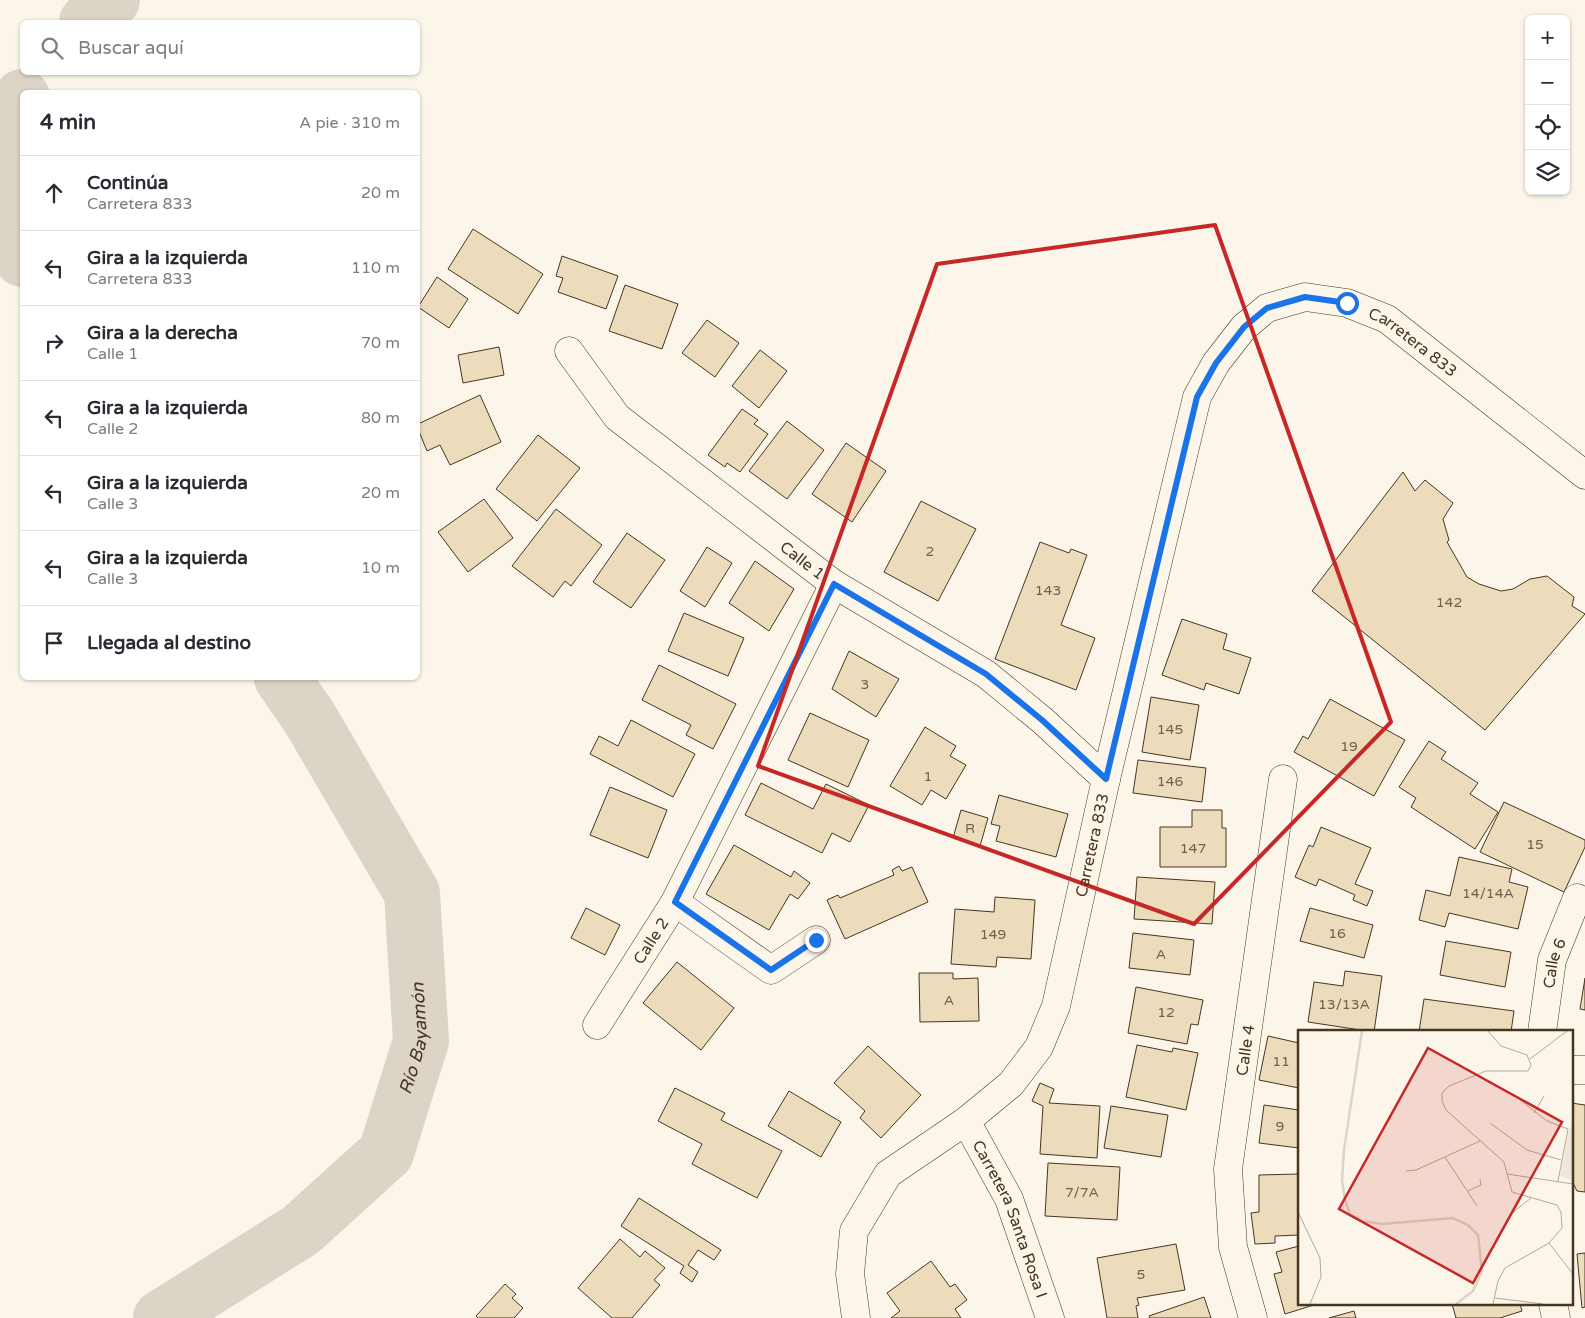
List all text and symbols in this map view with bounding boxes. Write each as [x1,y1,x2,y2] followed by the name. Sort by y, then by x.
[1525,15,1570,195] map controls
[1525,15,1570,60] button: +
[20,20,420,75] search box
[38,34,66,62] icon: search
[78,37,184,59] text: Buscar aquí
[1525,60,1570,105] button: −
[1525,105,1570,150] button: locate
[40,110,96,135] text: 4 min
[299,113,400,133] text: A pie · 310 m
[1525,150,1570,195] button: layers
[87,172,169,194] text: Continúa
[40,179,68,207] icon: ahead
[361,183,400,203] text: 20 m
[87,194,193,214] text: Carretera 833
[87,247,248,269] text: Gira a la izquierda
[40,254,68,282] icon: left
[351,258,400,278] text: 110 m
[87,269,193,289] text: Carretera 833
[1336,292,1359,315] route start
[1365,304,1461,381] street label: Carretera 833
[87,322,238,344] text: Gira a la derecha
[40,329,68,357] icon: right
[361,333,400,353] text: 70 m
[87,344,138,364] text: Calle 1
[87,397,248,419] text: Gira a la izquierda
[40,404,68,432] icon: left
[361,408,400,428] text: 80 m
[87,419,138,439] text: Calle 2
[87,472,248,494] text: Gira a la izquierda
[40,479,68,507] icon: left
[361,483,400,503] text: 20 m
[87,494,138,514] text: Calle 3
[776,537,829,584] street label: Calle 1
[926,543,934,560] house number: 2
[87,547,248,569] text: Gira a la izquierda
[40,554,68,582] icon: left
[361,558,400,578] text: 10 m
[87,569,138,589] text: Calle 3
[1035,582,1061,599] house number: 143
[1436,594,1462,611] house number: 142
[40,629,68,657] icon: arrive
[87,632,251,654] text: Llegada al destino
[861,676,869,693] house number: 3
[1157,721,1183,738] house number: 145
[1340,738,1358,755] house number: 19
[924,768,932,785] house number: 1
[1157,773,1183,790] house number: 146
[1071,792,1114,899] street label: Carretera 833
[965,820,975,837] house number: R
[1526,836,1544,853] house number: 15
[1180,840,1206,857] house number: 147
[1462,885,1514,902] house number: 14/14A
[629,914,674,968] street label: Calle 2
[1328,925,1346,942] house number: 16
[980,926,1006,943] house number: 149
[805,929,828,952] route end
[1539,935,1571,990] street label: Calle 6
[1156,946,1166,963] house number: A
[394,981,432,1097] water label: Río Bayamón
[944,992,954,1009] house number: A
[1318,996,1370,1013] house number: 13/13A
[1157,1004,1175,1021] house number: 12
[1232,1023,1259,1077] street label: Calle 4
[1298,1030,1572,1306] inset map
[1272,1053,1290,1070] house number: 11
[1276,1118,1284,1135] house number: 9
[967,1137,1051,1301] street label: Carretera Santa Rosa I
[1065,1184,1099,1201] house number: 7/7A
[1137,1266,1145,1283] house number: 5

